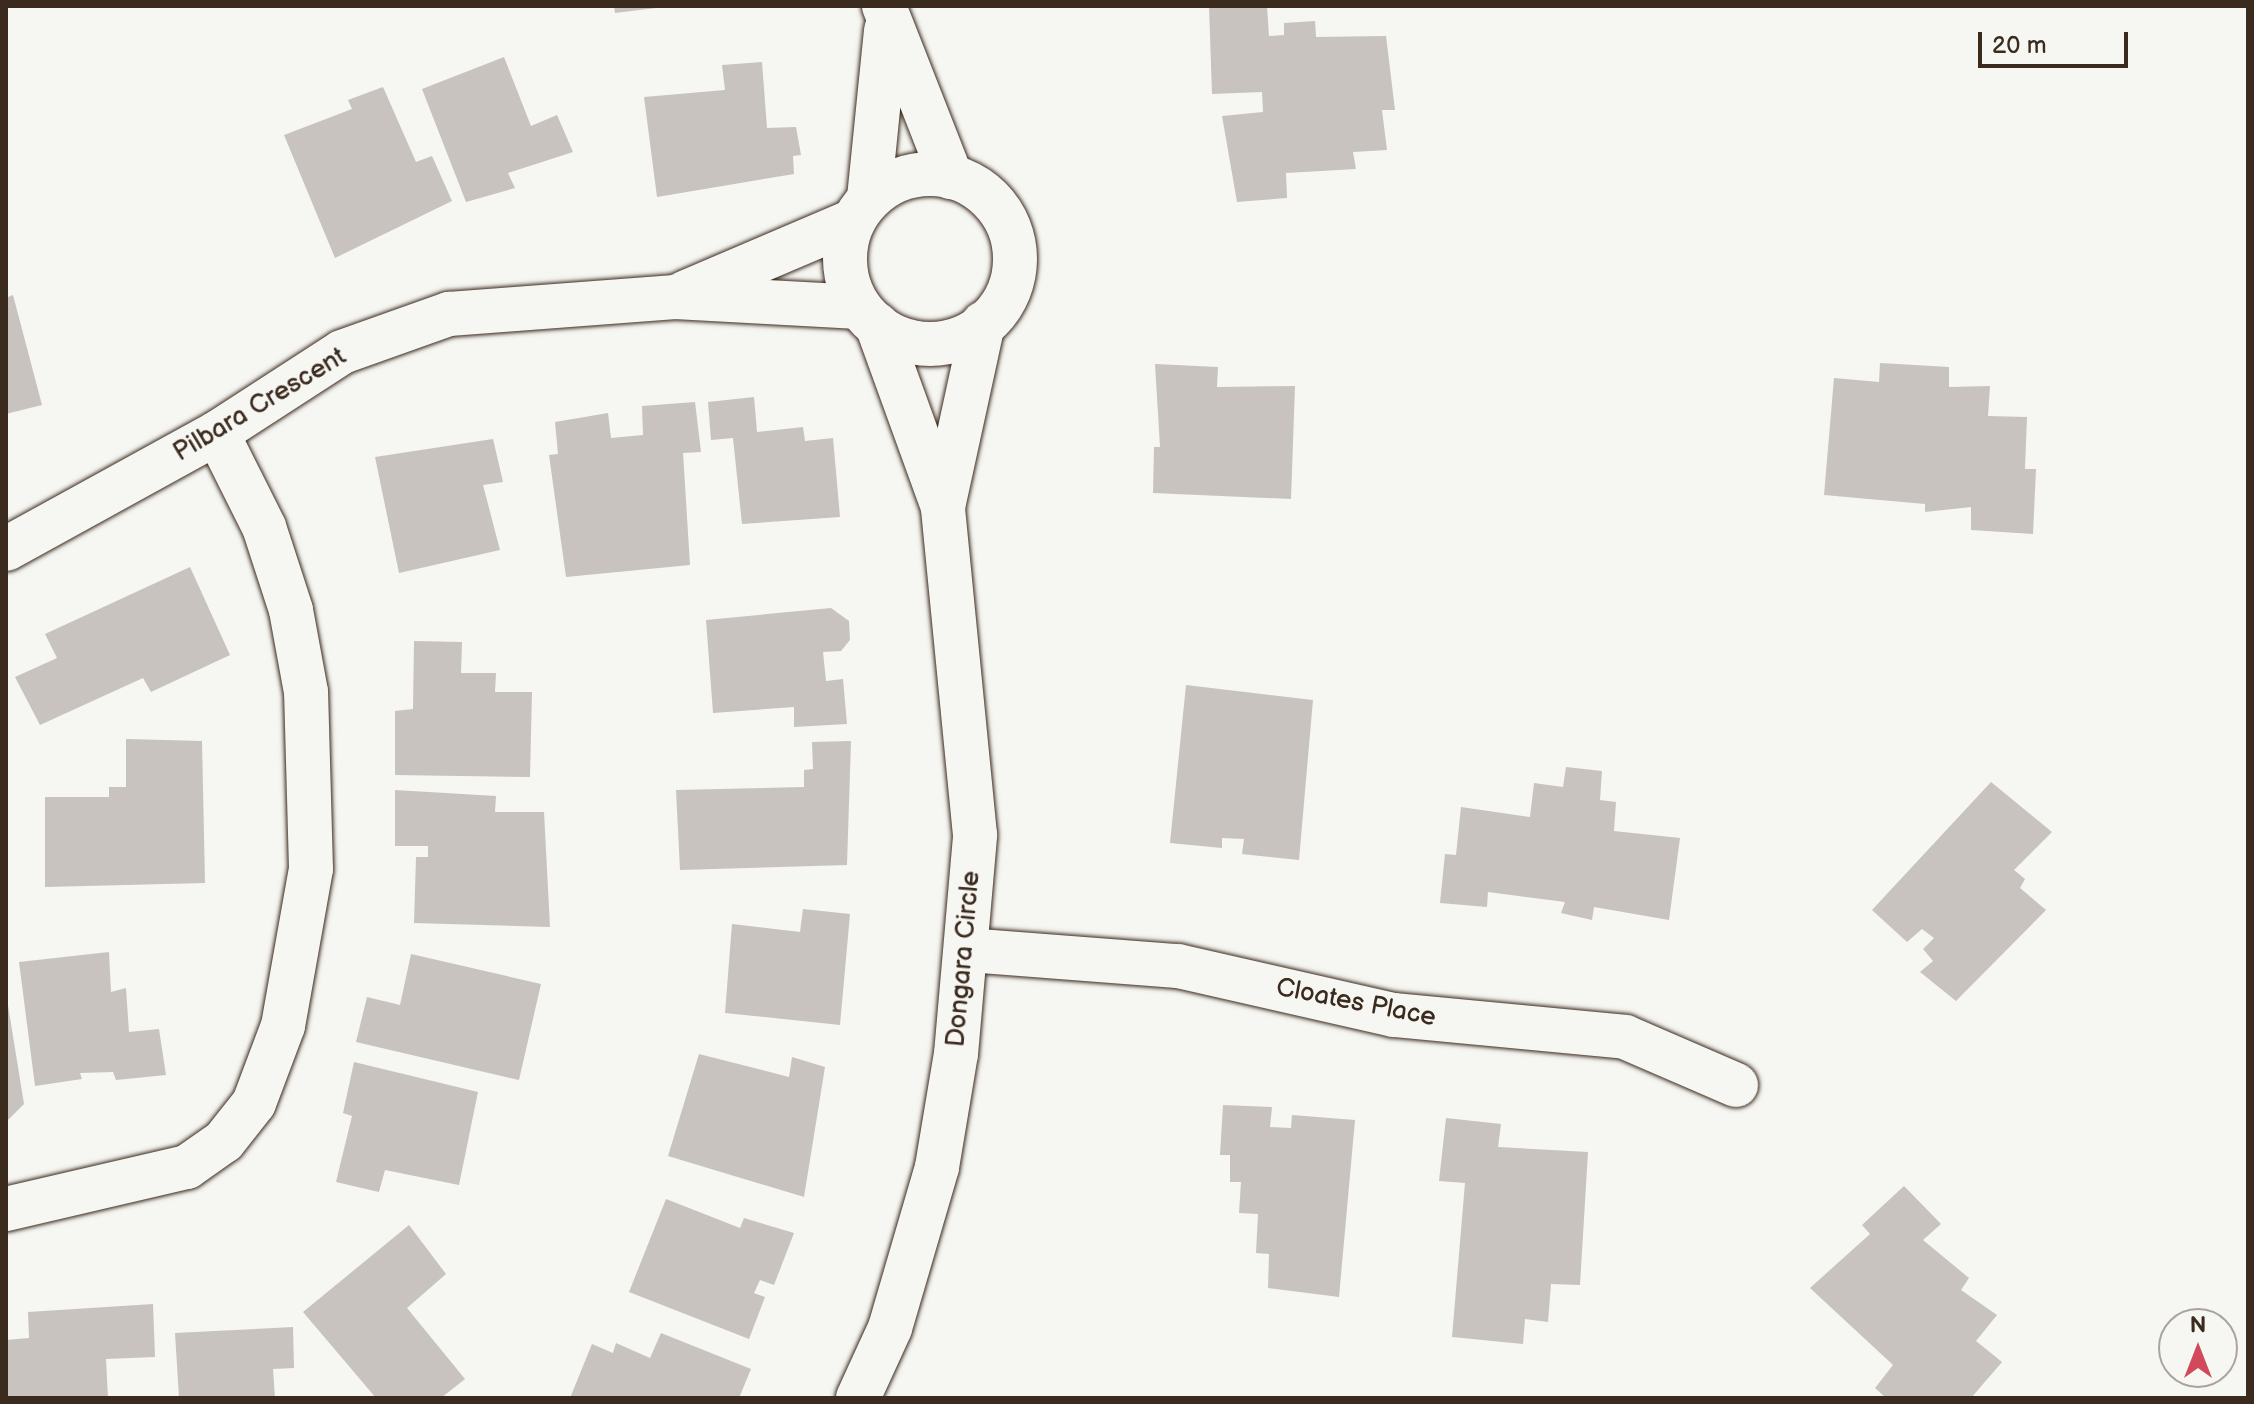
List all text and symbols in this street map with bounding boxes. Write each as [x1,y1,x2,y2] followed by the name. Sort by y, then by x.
[1982,16,2132,66] scale bar
[1992,31,2047,60] text: 20 m
[168,341,352,469] street label: Pilbara Crescent
[941,870,987,1048] street label: Dongara Circle
[1273,972,1439,1034] street label: Cloates Place
[2158,1308,2238,1388] north arrow
[2190,1312,2206,1339] text: N

